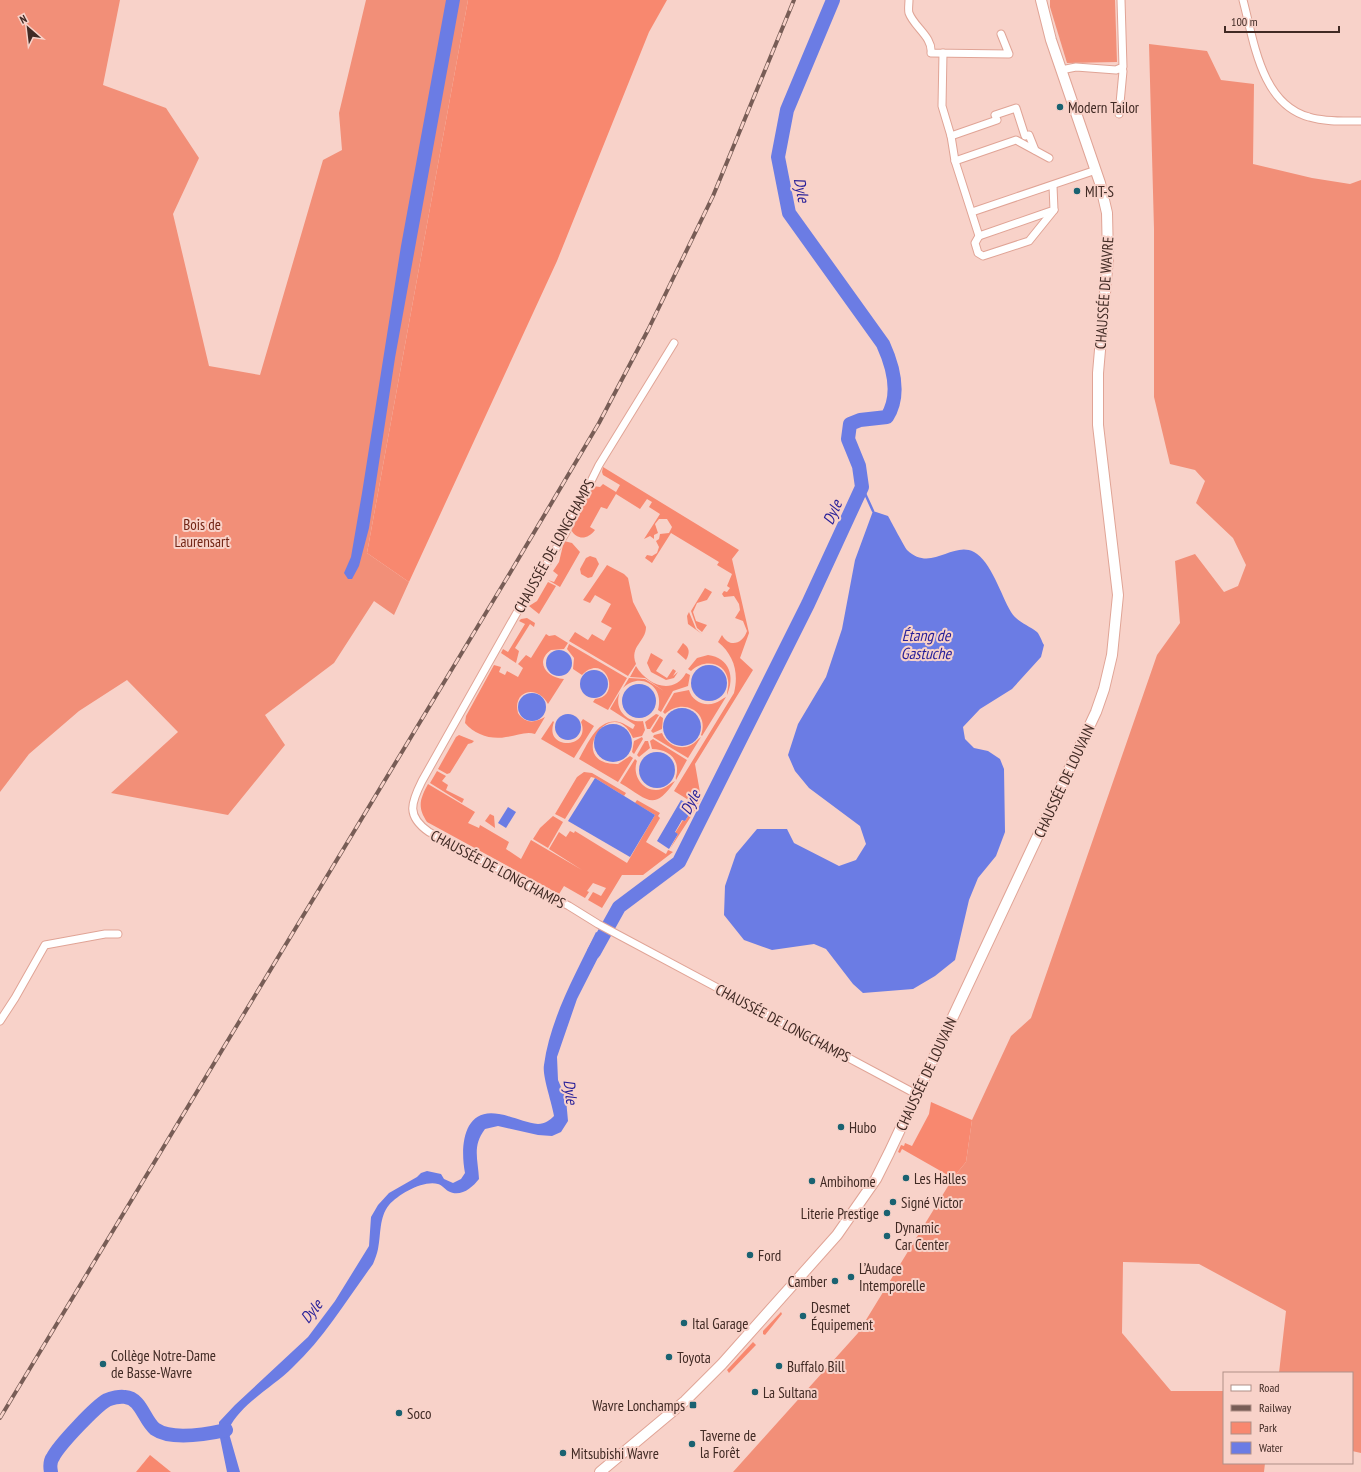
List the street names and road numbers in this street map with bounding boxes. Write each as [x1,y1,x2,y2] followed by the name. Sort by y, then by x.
[1091,236,1117,350] street label: CHAUSSÉE DE WAVRE
[509,476,599,616] street label: CHAUSSÉE DE LONGCHAMPS
[1029,721,1099,841] street label: CHAUSSÉE DE LOUVAIN
[427,825,569,913] street label: CHAUSSÉE DE LONGCHAMPS
[712,979,854,1067] street label: CHAUSSÉE DE LONGCHAMPS
[891,1014,961,1134] street label: CHAUSSÉE DE LOUVAIN

